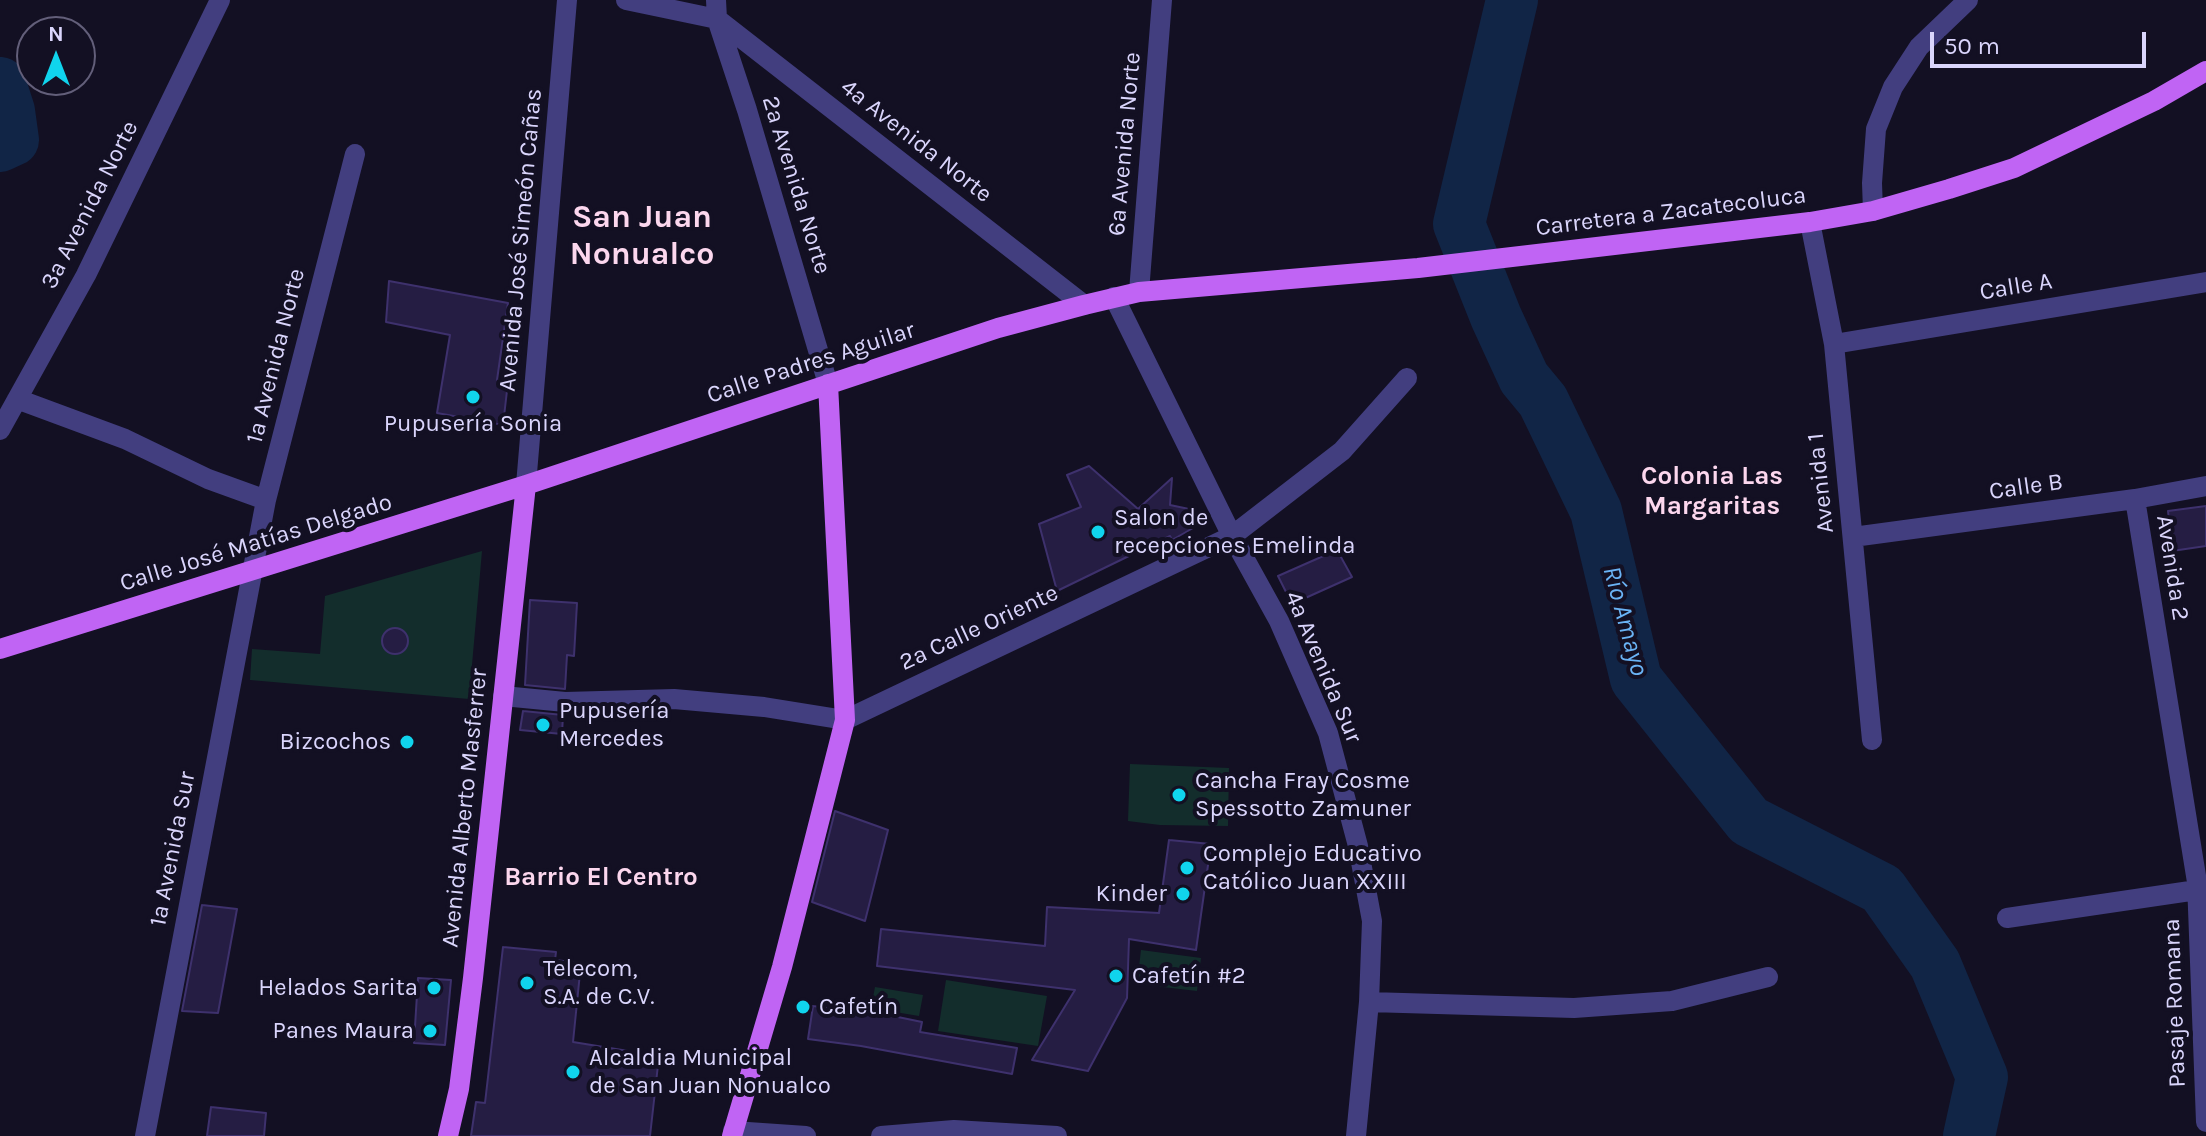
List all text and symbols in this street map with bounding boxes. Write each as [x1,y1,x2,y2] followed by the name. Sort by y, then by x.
[16,16,96,96] north arrow
[1934,16,2150,66] scale bar
[48,21,64,47] text: N
[1944,32,2000,60] text: 50 m
[1103,51,1147,237] street label: 6a Avenida Norte
[835,73,997,209] street label: 4a Avenida Norte
[493,87,549,393] street label: Avenida José Simeón Cañas
[755,92,837,278] street label: 2a Avenida Norte
[35,116,145,294] street label: 3a Avenida Norte
[1534,181,1808,243] street label: Carretera a Zacatecoluca
[570,199,714,274] district label: San Juan Nonualco
[240,266,312,446] street label: 1a Avenida Norte
[1978,267,2054,307] street label: Calle A
[703,316,919,410] street label: Calle Padres Aguilar
[464,388,482,406] marker: Pupusería Sonia
[384,410,562,438] place label: Pupusería Sonia
[1801,432,1841,534] street label: Avenida 1
[1641,461,1783,522] district label: Colonia Las Margaritas
[1987,468,2065,506] street label: Calle B
[116,488,396,598] street label: Calle José Matías Delgado
[1114,504,1356,560] place label: Salon de recepciones Emelinda
[2149,513,2195,623] street label: Avenida 2
[1089,523,1107,541] marker: Salon de recepciones Emelinda
[1595,563,1655,679] water label: Río Amayo
[895,579,1063,677] street label: 2a Calle Oriente
[1278,587,1368,747] street label: 4a Avenida Sur
[436,667,494,949] street label: Avenida Alberto Masferrer
[559,697,669,753] place label: Pupusería Mercedes
[534,716,552,734] marker: Pupusería Mercedes
[279,728,391,756] place label: Bizcochos
[398,733,416,751] marker: Bizcochos
[1195,767,1411,823] place label: Cancha Fray Cosme Spessotto Zamuner
[144,769,202,929] street label: 1a Avenida Sur
[1170,786,1188,804] marker: Cancha Fray Cosme Spessotto Zamuner
[1203,840,1422,896] place label: Complejo Educativo Católico Juan XXIII
[1178,859,1196,877] marker: Complejo Educativo Católico Juan XXIII
[504,862,698,894] district label: Barrio El Centro
[1096,880,1167,908] place label: Kinder
[1174,885,1192,903] marker: Kinder
[2158,918,2192,1088] street label: Pasaje Romana
[543,955,655,1011] place label: Telecom, S.A. de C.V.
[1132,962,1246,990] place label: Cafetín #2
[1107,967,1125,985] marker: Cafetín #2
[258,974,418,1002] place label: Helados Sarita
[518,974,536,992] marker: Telecom, S.A. de C.V.
[425,979,443,997] marker: Helados Sarita
[819,993,898,1021] place label: Cafetín
[794,998,812,1016] marker: Cafetín
[272,1017,414,1045] place label: Panes Maura
[421,1022,439,1040] marker: Panes Maura
[589,1044,831,1100] place label: Alcaldia Municipal de San Juan Nonualco
[564,1063,582,1081] marker: Alcaldia Municipal de San Juan Nonualco

